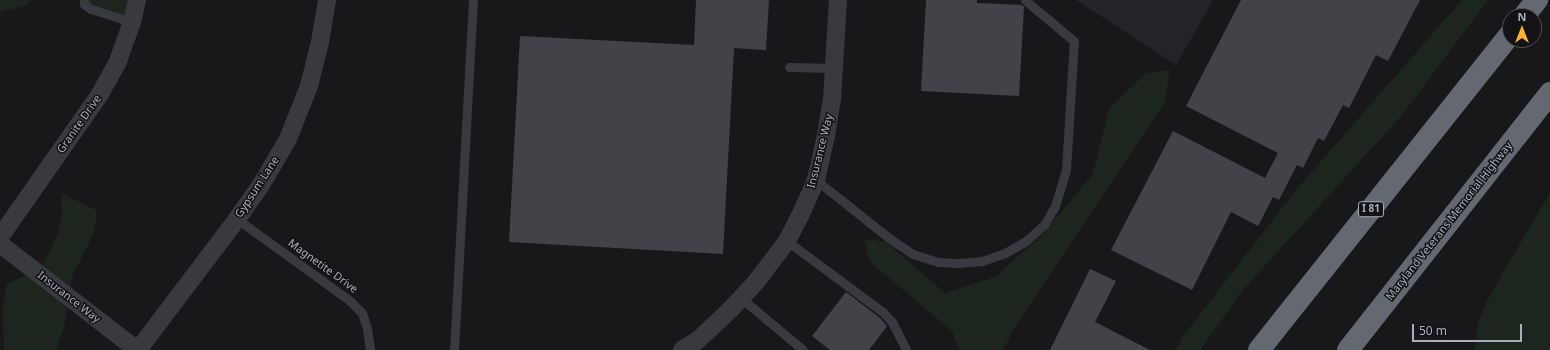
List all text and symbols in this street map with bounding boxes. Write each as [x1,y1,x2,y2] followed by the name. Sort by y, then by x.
[1502,8,1542,48] north arrow
[1518,9,1526,24] text: N
[54,92,104,156] street label: Granite Drive
[804,113,836,189] street label: Insurance Way
[1383,139,1515,303] street label: Maryland Veterans Memorial Highway
[232,154,282,220] street label: Gypsum Lane
[1358,201,1384,217] road number: I 81
[286,236,360,296] street label: Magnetite Drive
[35,268,103,326] street label: Insurance Way
[1414,316,1524,342] scale bar
[1419,322,1447,339] text: 50 m

